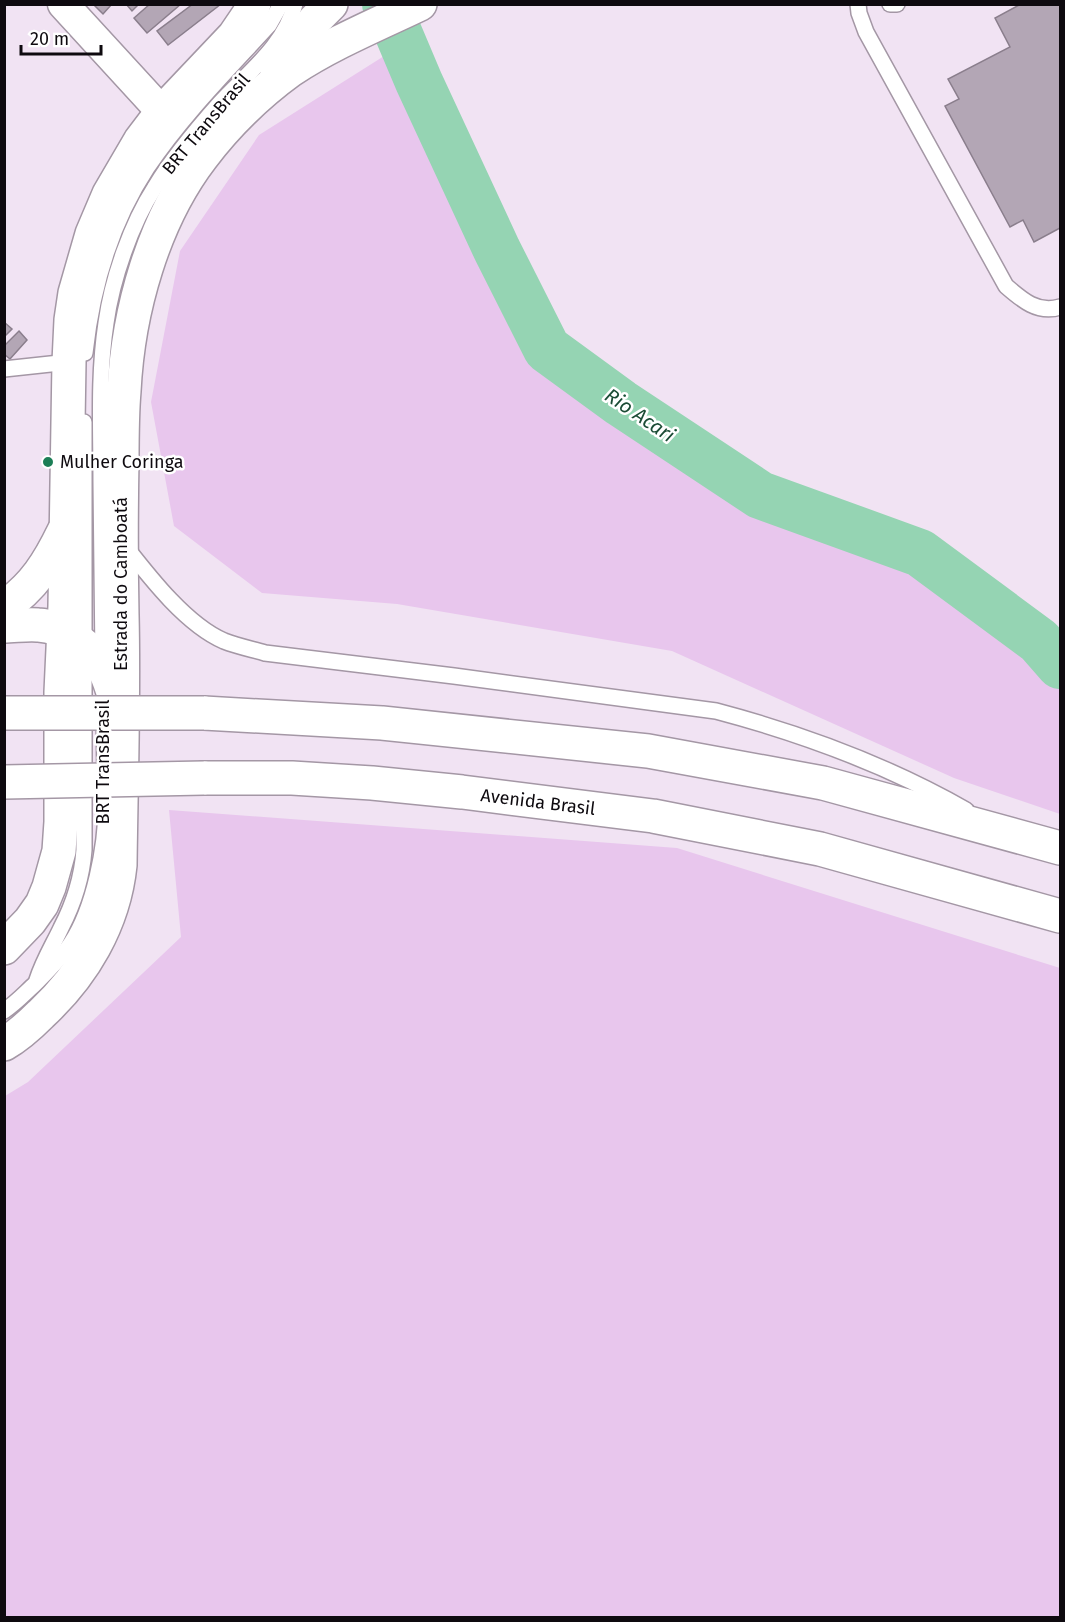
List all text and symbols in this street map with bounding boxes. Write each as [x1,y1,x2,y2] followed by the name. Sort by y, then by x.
[21,18,100,56] scale bar
[30,28,69,50] text: 20 m
[157,69,255,179] street label: BRT TransBrasil
[600,383,680,447] water label: Rio Acari
[60,451,183,473] place label: Mulher Coringa
[41,455,55,469] marker: Mulher Coringa
[110,497,132,671] street label: Estrada do Camboatá
[92,699,114,825] street label: BRT TransBrasil
[479,784,597,820] street label: Avenida Brasil

